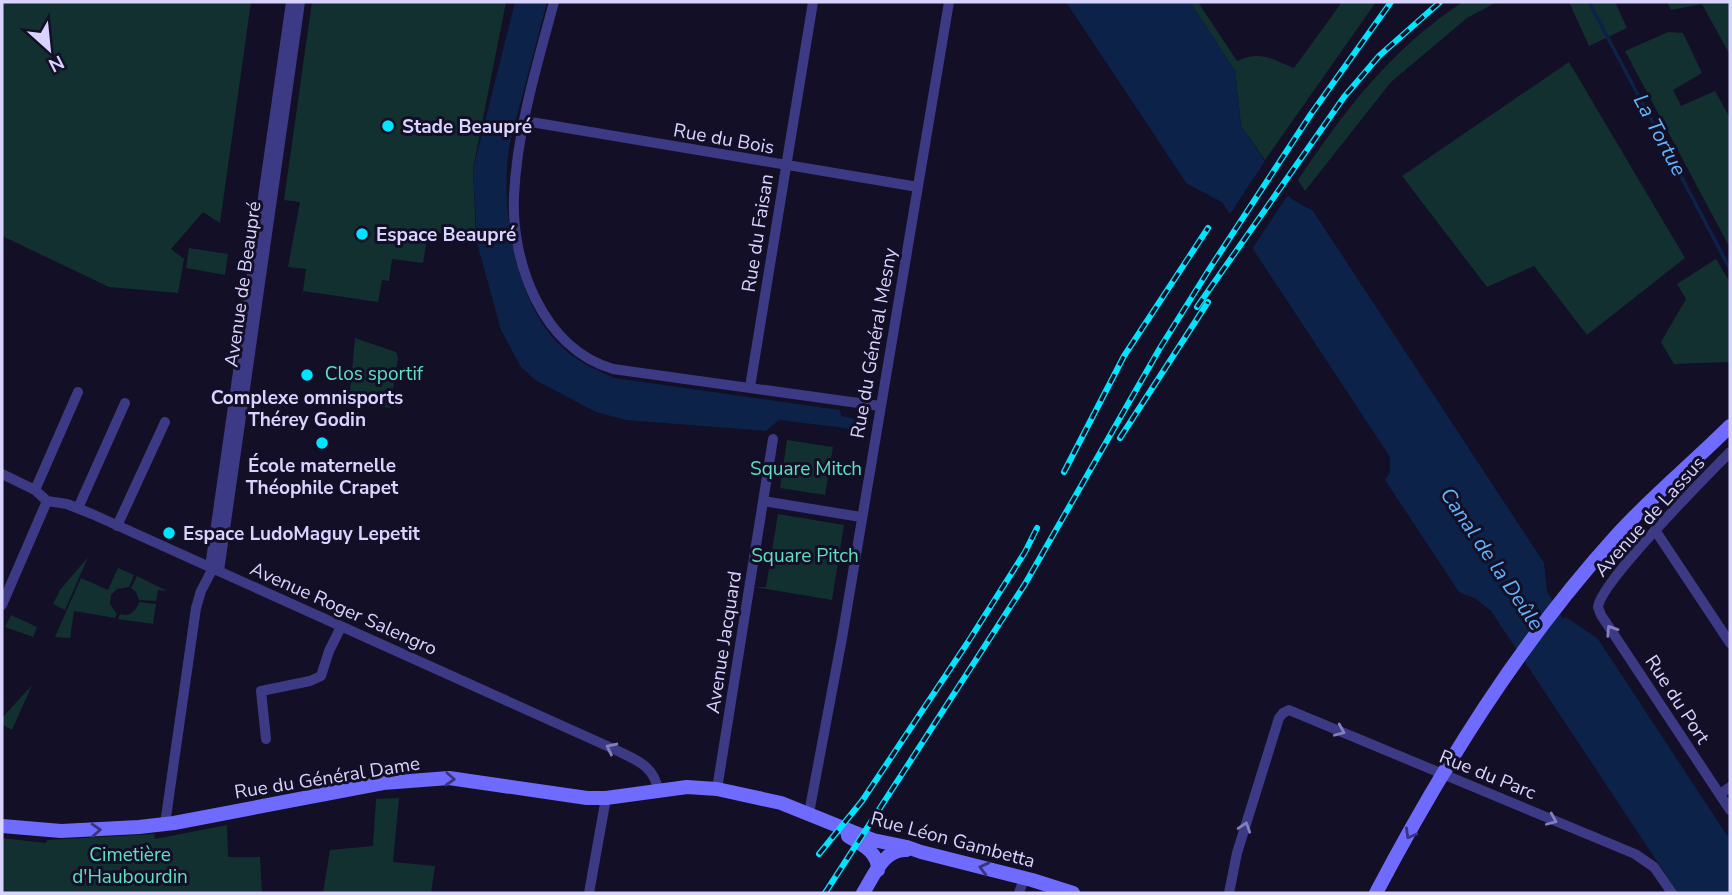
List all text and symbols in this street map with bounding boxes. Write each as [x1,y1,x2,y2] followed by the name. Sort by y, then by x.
[14,14,84,84] north arrow
[44,48,69,78] text: N
[1627,89,1693,181] water label: La Tortue
[402,114,532,140] place label: Stade Beaupré
[671,117,776,161] street label: Rue du Bois
[380,118,396,134] marker: Stade Beaupré
[736,172,780,294] street label: Rue du Faisan
[218,200,267,369] street label: Avenue de Beaupré
[376,222,516,248] place label: Espace Beaupré
[354,226,370,242] marker: Espace Beaupré
[844,246,904,440] street label: Rue du Général Mesny
[325,361,424,387] park label: Clos sportif
[299,367,315,383] marker: Complexe omnisports Thérey Godin
[211,385,403,433] place label: Complexe omnisports Thérey Godin
[314,435,330,451] marker: École maternelle Théophile Crapet
[1589,451,1711,583] street label: Avenue de Lassus
[246,453,399,501] place label: École maternelle Théophile Crapet
[750,456,862,482] park label: Square Mitch
[1434,482,1550,636] water label: Canal de la Deûle
[183,521,421,547] place label: Espace LudoMaguy Lepetit
[161,525,177,541] marker: Espace LudoMaguy Lepetit
[751,543,859,569] park label: Square Pitch
[246,556,441,662] street label: Avenue Roger Salengro
[700,569,748,715] street label: Avenue Jacquard
[1607,625,1620,638] one-way arrow
[1639,650,1716,749] street label: Rue du Port
[1333,723,1345,737] one-way arrow
[606,742,618,756] one-way arrow
[1435,744,1540,806] street label: Rue du Parc
[232,750,422,806] street label: Rue du Général Dame
[445,772,456,787] one-way arrow
[868,805,1038,874] street label: Rue Léon Gambetta
[1545,811,1557,825] one-way arrow
[1237,821,1251,834] one-way arrow
[91,823,102,838] one-way arrow
[1405,827,1418,839] one-way arrow
[72,842,188,890] park label: Cimetière d'Haubourdin
[978,862,990,876] one-way arrow

